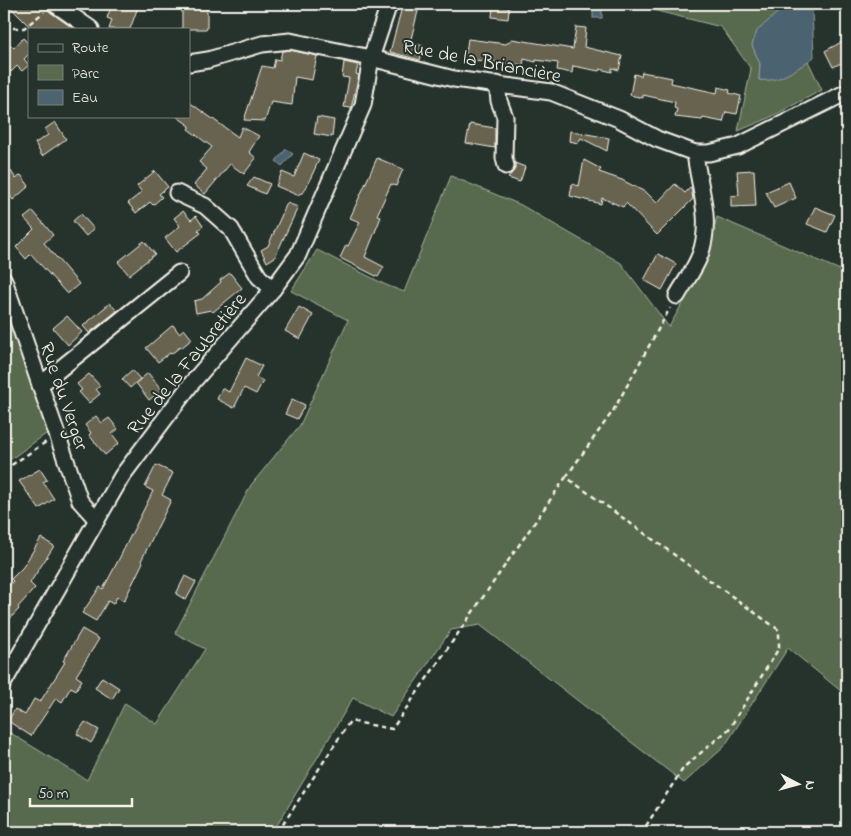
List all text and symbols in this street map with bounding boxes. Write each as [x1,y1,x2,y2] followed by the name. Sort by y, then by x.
[28,28,190,118] legend
[400,33,563,92] street label: Rue de la Briancière
[72,37,109,59] text: Route
[72,63,100,85] text: Parc
[72,87,98,109] text: Eau
[121,287,255,442] street label: Rue de la Faubretière
[30,339,95,456] street label: Rue du Verger
[774,758,824,808] north arrow
[30,776,132,808] scale bar
[799,779,820,791] text: N
[38,783,69,805] text: 50 m

